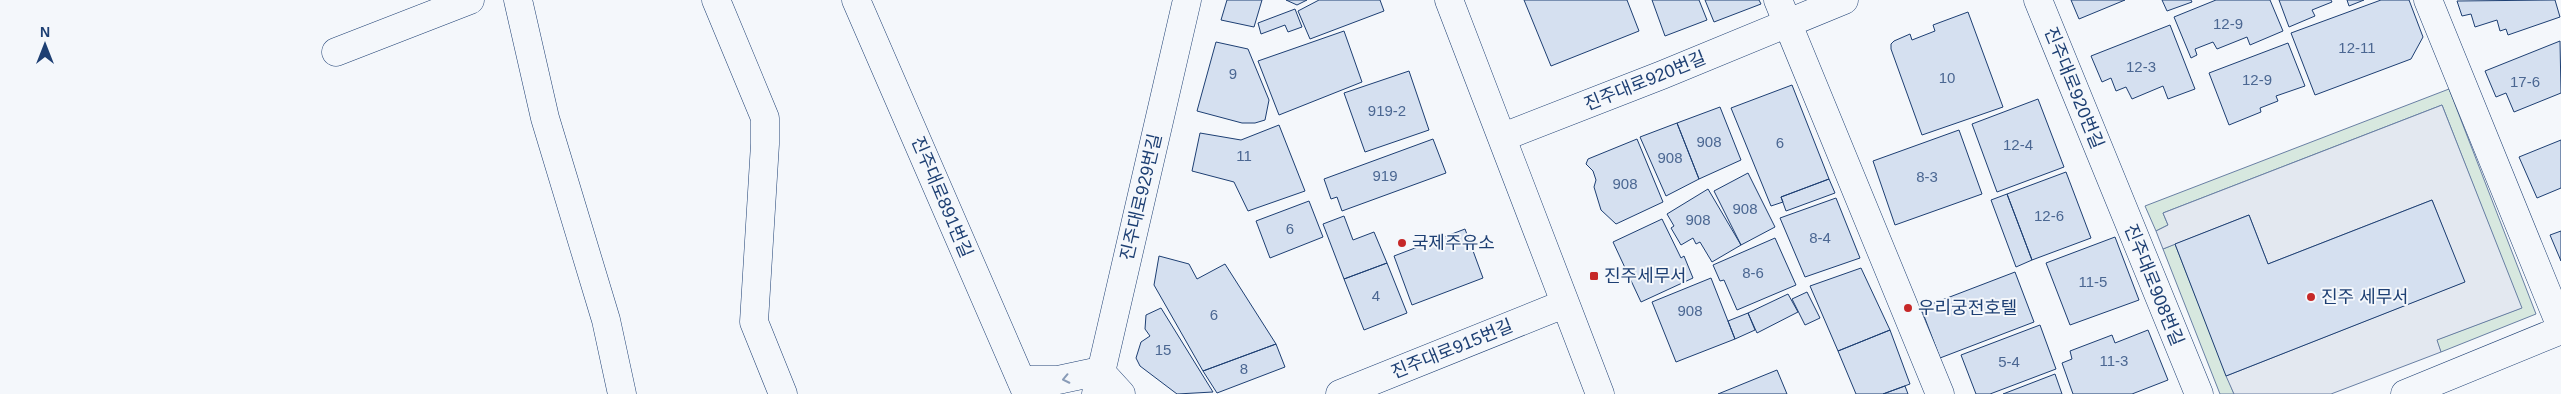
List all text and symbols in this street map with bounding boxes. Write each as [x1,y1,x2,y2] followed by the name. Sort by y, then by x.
[2213,15,2243,32] house number: 12-9
[20,20,70,70] north arrow
[40,24,50,40] text: N
[2040,24,2108,152] street label: 진주대로920번길
[2338,39,2376,56] house number: 12-11
[1581,47,1709,115] street label: 진주대로920번길
[2126,58,2156,75] house number: 12-3
[1229,65,1237,82] house number: 9
[1939,69,1955,86] house number: 10
[2242,71,2272,88] house number: 12-9
[2510,73,2540,90] house number: 17-6
[1368,102,1406,119] house number: 919-2
[1117,132,1165,262] street label: 진주대로929번길
[1696,133,1722,150] house number: 908
[908,134,976,260] street label: 진주대로891번길
[1776,134,1784,151] house number: 6
[2003,136,2033,153] house number: 12-4
[1236,147,1252,164] house number: 11
[1657,149,1683,166] house number: 908
[1372,167,1398,184] house number: 919
[1916,168,1938,185] house number: 8-3
[1612,175,1638,192] house number: 908
[1732,200,1758,217] house number: 908
[2034,207,2064,224] house number: 12-6
[1685,211,1711,228] house number: 908
[1286,220,1294,237] house number: 6
[2120,221,2188,349] street label: 진주대로908번길
[1809,229,1831,246] house number: 8-4
[1412,233,1495,253] place label: 국제주유소
[1396,237,1408,249] marker: 국제주유소
[1742,264,1764,281] house number: 8-6
[1604,266,1687,286] place label: 진주세무서
[1588,270,1600,282] marker: 진주세무서
[2079,273,2107,290] house number: 11-5
[1372,287,1380,304] house number: 4
[2321,287,2409,307] place label: 진주 세무서
[2305,291,2317,303] marker: 진주 세무서
[1918,298,2017,318] place label: 우리궁전호텔
[1677,302,1703,319] house number: 908
[1902,302,1914,314] marker: 우리궁전호텔
[1210,306,1218,323] house number: 6
[1388,315,1516,383] street label: 진주대로915번길
[1155,341,1171,358] house number: 15
[2100,352,2128,369] house number: 11-3
[1998,353,2020,370] house number: 5-4
[1240,360,1248,377] house number: 8
[1061,373,1070,383] one-way arrow

